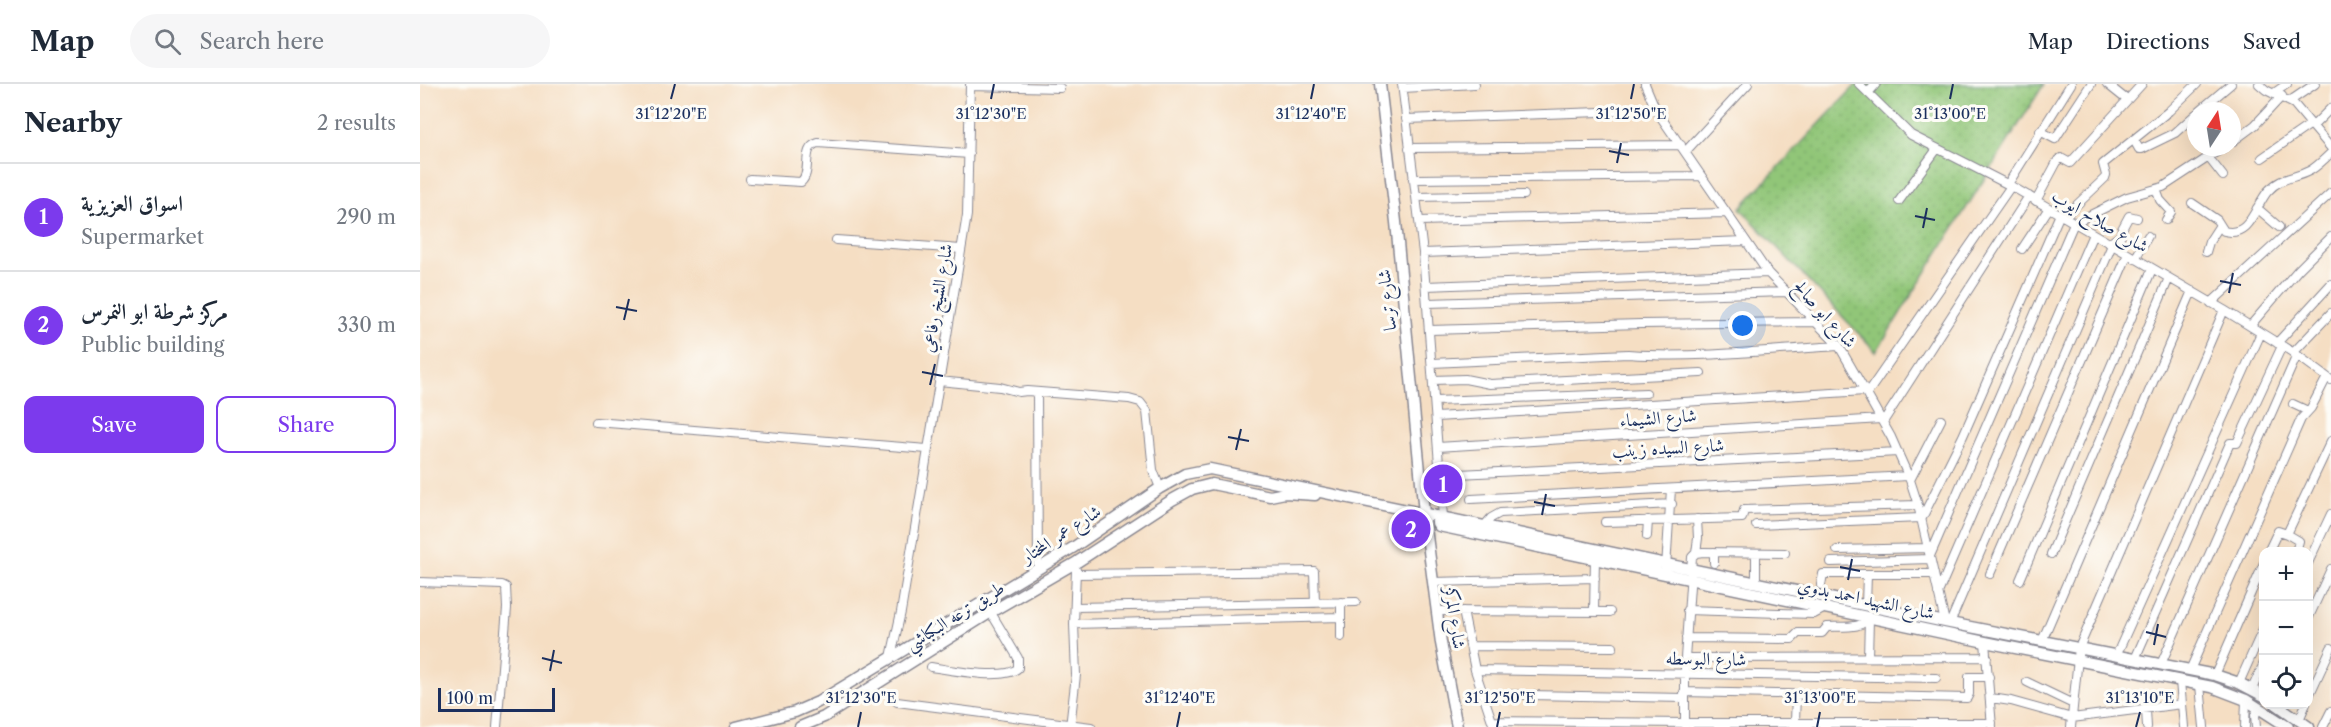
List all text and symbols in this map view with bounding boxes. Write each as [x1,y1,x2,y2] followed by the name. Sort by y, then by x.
[130,14,550,68] search box
[30,24,94,58] text: Map
[151,25,184,58] icon: search
[199,28,324,55] text: Search here
[2028,29,2073,54] text: Map
[2106,29,2210,54] text: Directions
[2243,29,2301,54] text: Saved
[2187,102,2241,156] north arrow
[635,104,707,123] text: 31°12'20"E
[955,104,1027,123] text: 31°12'30"E
[1276,104,1346,123] text: 31°12'40"E
[1595,104,1667,123] text: 31°12'50"E
[1914,104,1986,123] text: 31°13'00"E
[24,107,122,139] text: Nearby
[317,111,396,135] text: 2 results
[2045,184,2152,262] street label: شارع صلاح ايوب
[81,190,183,217] text: اسواق العزيزية
[39,205,48,229] text: 1
[336,205,396,229] text: 290 m
[81,225,204,249] text: Supermarket
[917,242,962,355] street label: شارع الشيخ رفاعي
[1373,268,1405,332] street label: شارع ترسا
[1785,276,1861,356] street label: شارع ابو صالح
[81,298,228,325] text: مركز شرطة ابو النمرس
[1728,311,1757,340] your location
[38,313,49,337] text: 2
[337,313,396,337] text: 330 m
[81,333,224,357] text: Public building
[24,396,204,453] button: Save
[216,396,396,453] button: Share
[1619,404,1697,436] street label: شارع الشيماء
[1611,434,1725,466] street label: شارع السيده زينب
[1424,462,1462,506] pin: 1
[1015,500,1107,572] street label: شارع عمر المختار
[1392,506,1430,552] pin: 2
[2259,547,2313,709] map controls
[2259,547,2313,601] button: +
[1795,574,1936,628] street label: شارع الشهيد احمد بدوي
[901,577,1012,660] street label: طريق ترعه البكباشي
[1436,584,1470,651] street label: شارع المركز
[2259,601,2313,655] button: −
[1665,647,1747,675] street label: شارع البوسطه
[2259,655,2313,709] button: locate
[438,685,555,712] scale bar
[447,688,493,708] text: 100 m
[825,688,897,707] text: 31°12'30"E
[1145,688,1215,707] text: 31°12'40"E
[1464,688,1536,707] text: 31°12'50"E
[1784,688,1856,707] text: 31°13'00"E
[2106,688,2174,707] text: 31°13'10"E

